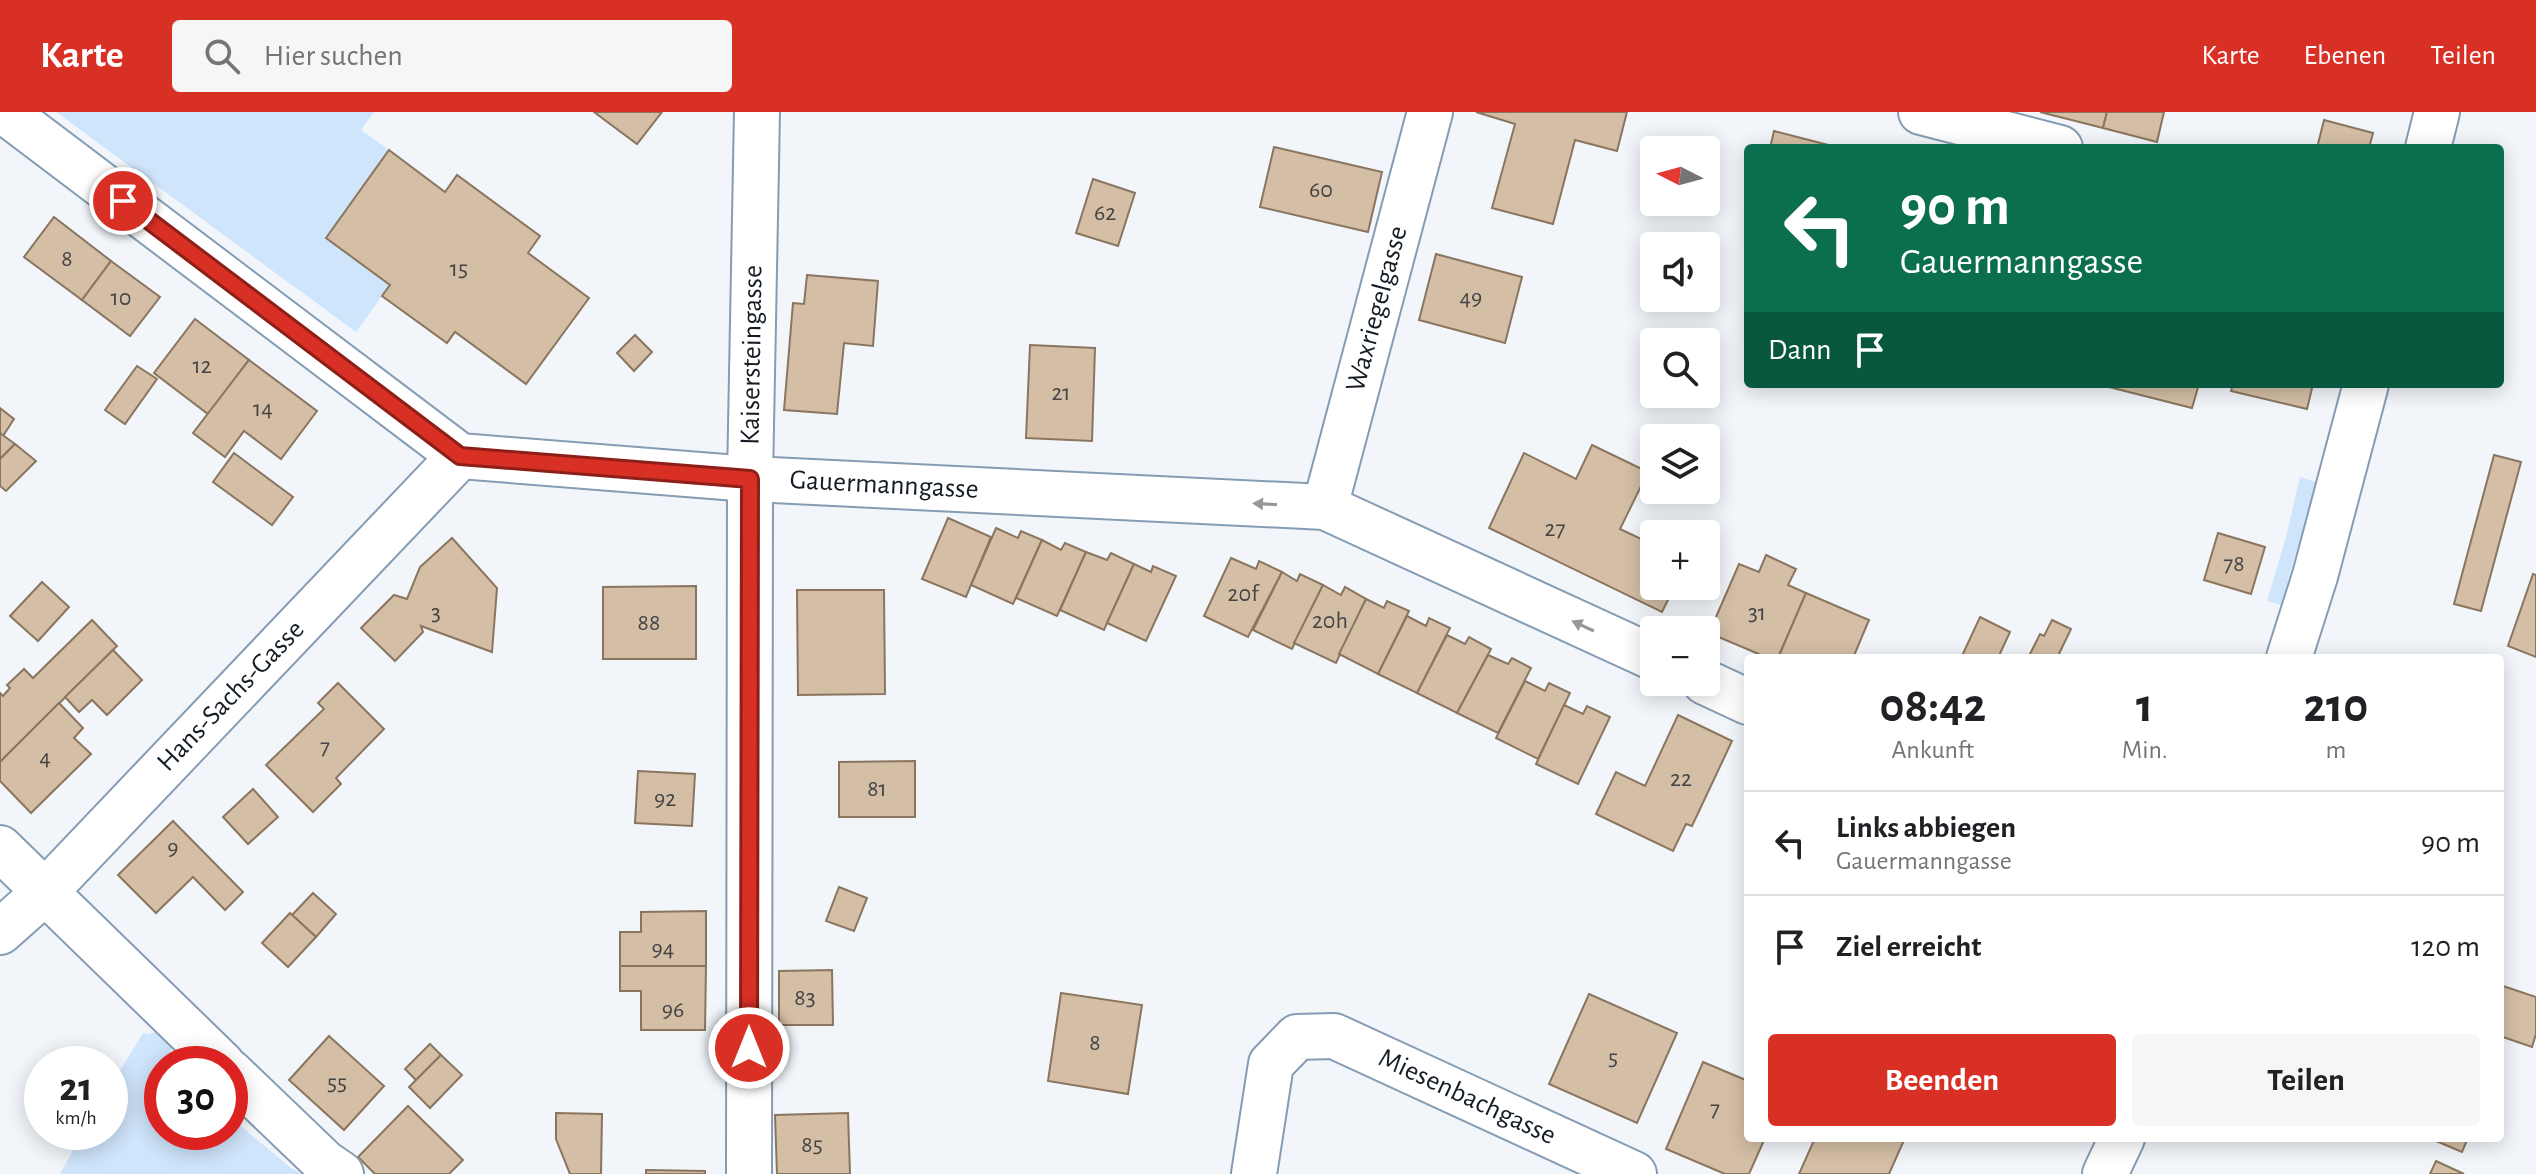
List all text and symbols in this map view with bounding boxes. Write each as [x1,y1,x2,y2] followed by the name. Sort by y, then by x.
[172,20,732,92] search box
[200,34,244,78] icon: search
[40,37,124,75] text: Karte
[264,41,403,71] text: Hier suchen
[2201,42,2260,70] text: Karte
[2304,42,2386,70] text: Ebenen
[2430,42,2496,70] text: Teilen
[1640,136,1720,216] north arrow
[1640,136,1720,696] map controls
[89,167,157,235] pin
[1768,176,1872,280] icon: left
[1309,178,1333,202] house number: 60
[101,179,145,223] icon: arrive
[1900,179,2010,235] text: 90 m
[1094,201,1116,225] house number: 62
[1341,223,1413,395] street label: Waxriegelgasse
[1640,232,1720,312] button: sound
[1900,244,2143,280] text: Gauermanngasse
[61,247,73,271] house number: 8
[450,257,468,281] house number: 15
[736,265,768,445] street label: Kaisersteingasse
[111,286,131,310] house number: 10
[1460,286,1482,310] house number: 49
[1640,328,1720,408] button: search
[1848,328,1892,372] icon: arrive
[1768,335,1832,365] text: Dann
[192,354,212,378] house number: 12
[1051,381,1071,405] house number: 21
[253,397,273,421] house number: 14
[1640,424,1720,504] button: layers
[789,466,979,504] street label: Gauermanngasse
[1252,497,1277,510] one-way arrow
[1545,517,1565,541] house number: 27
[1640,520,1720,600] button: +
[2223,552,2245,576] house number: 78
[1228,582,1260,606] house number: 20f
[431,601,441,625] house number: 3
[1748,601,1766,625] house number: 31
[1312,609,1348,633] house number: 20h
[638,611,660,635] house number: 88
[152,615,310,777] street label: Hans-Sachs-Gasse
[1640,616,1720,696] button: −
[1571,619,1595,633] one-way arrow
[1880,683,1986,731] text: 08:42
[2136,683,2153,731] text: 1
[2303,683,2368,731] text: 210
[320,735,330,759] house number: 7
[1892,737,1974,763] text: Ankunft
[2122,737,2168,763] text: Min.
[2325,737,2346,763] text: m
[39,746,51,770] house number: 4
[1670,767,1692,791] house number: 22
[867,777,887,801] house number: 81
[654,787,676,811] house number: 92
[1836,813,2016,843] text: Links abbiegen
[1768,821,1812,865] icon: left
[2421,828,2480,858] text: 90 m
[167,836,179,860] house number: 9
[1836,848,2012,874] text: Gauermanngasse
[1768,925,1812,969] icon: arrive
[1836,932,1981,962] text: Ziel erreicht
[2411,932,2480,962] text: 120 m
[652,937,674,961] house number: 94
[794,986,816,1010] house number: 83
[662,998,684,1022] house number: 96
[707,1006,791,1090] position arrow
[1089,1031,1101,1055] house number: 8
[1768,1034,2116,1126] button: Beenden
[2132,1034,2480,1126] button: Teilen
[1374,1044,1560,1150] street label: Miesenbachgasse
[144,1046,248,1150] speed limit sign: 30
[1608,1046,1618,1070] house number: 5
[59,1068,93,1108] text: 21
[327,1071,347,1095] house number: 55
[1710,1097,1720,1121] house number: 7
[55,1108,97,1128] text: km/h
[801,1133,823,1157] house number: 85

